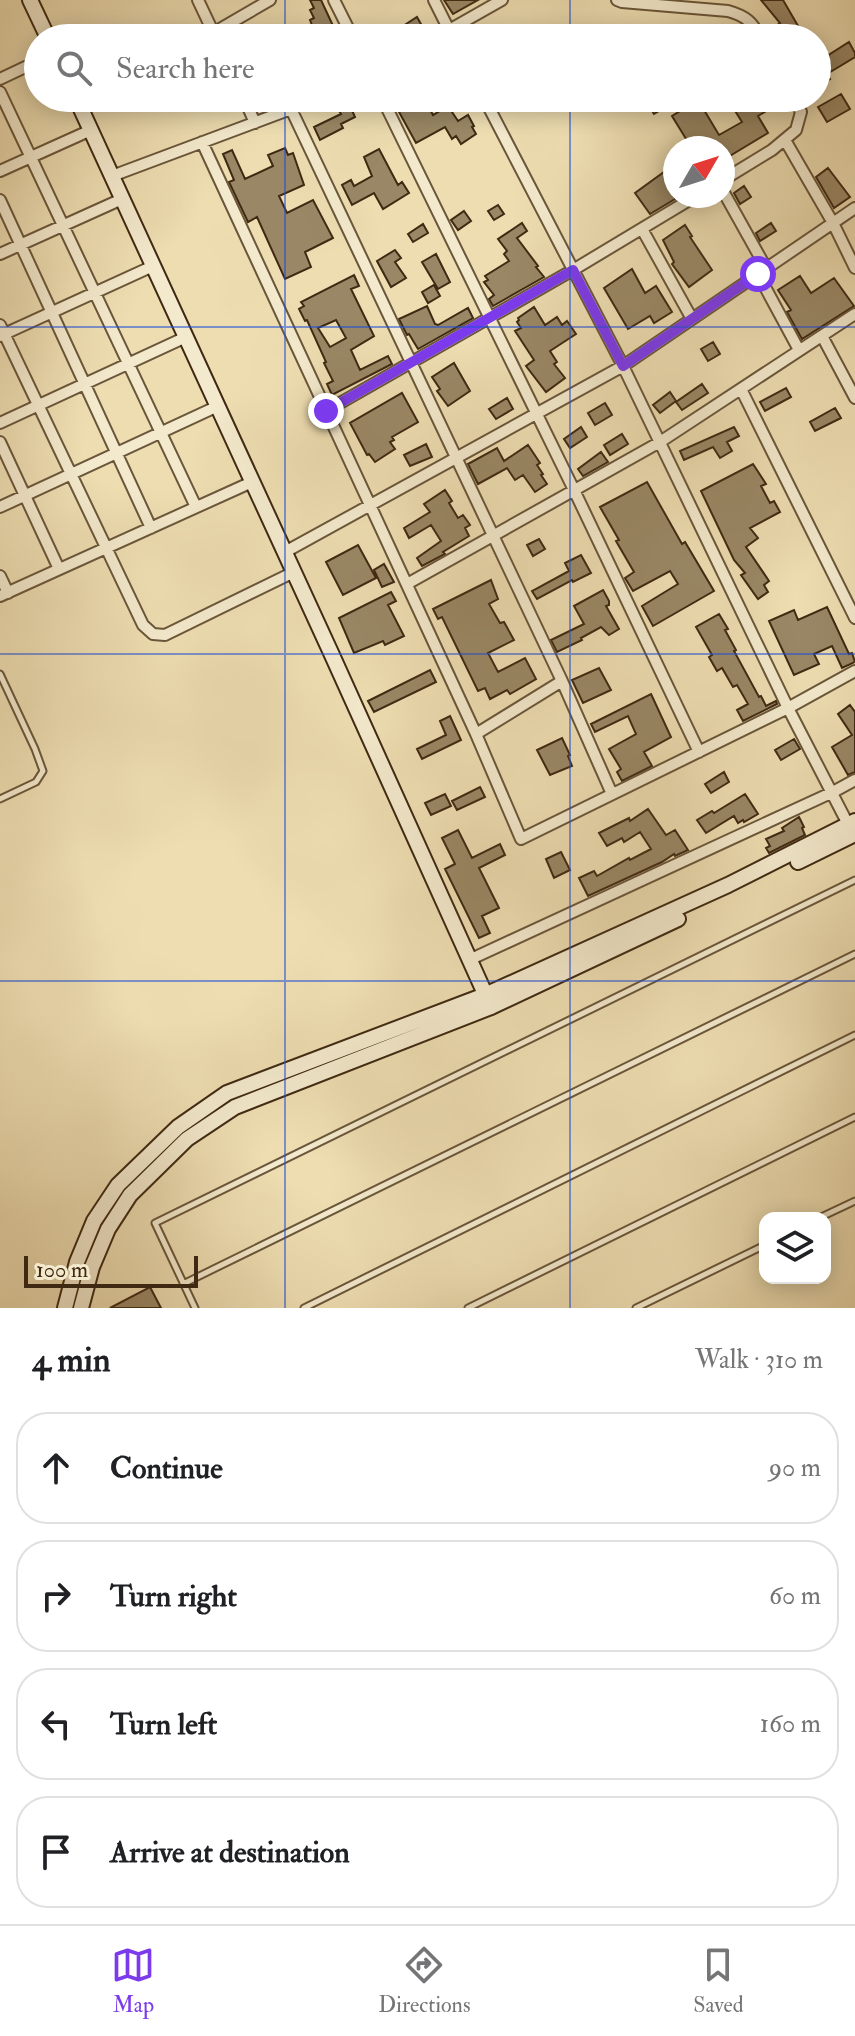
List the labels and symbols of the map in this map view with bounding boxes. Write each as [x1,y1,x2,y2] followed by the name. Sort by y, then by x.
[663,136,735,208] north arrow
[740,256,776,292] route start
[308,393,344,429] route end
[24,1252,198,1288] scale bar

